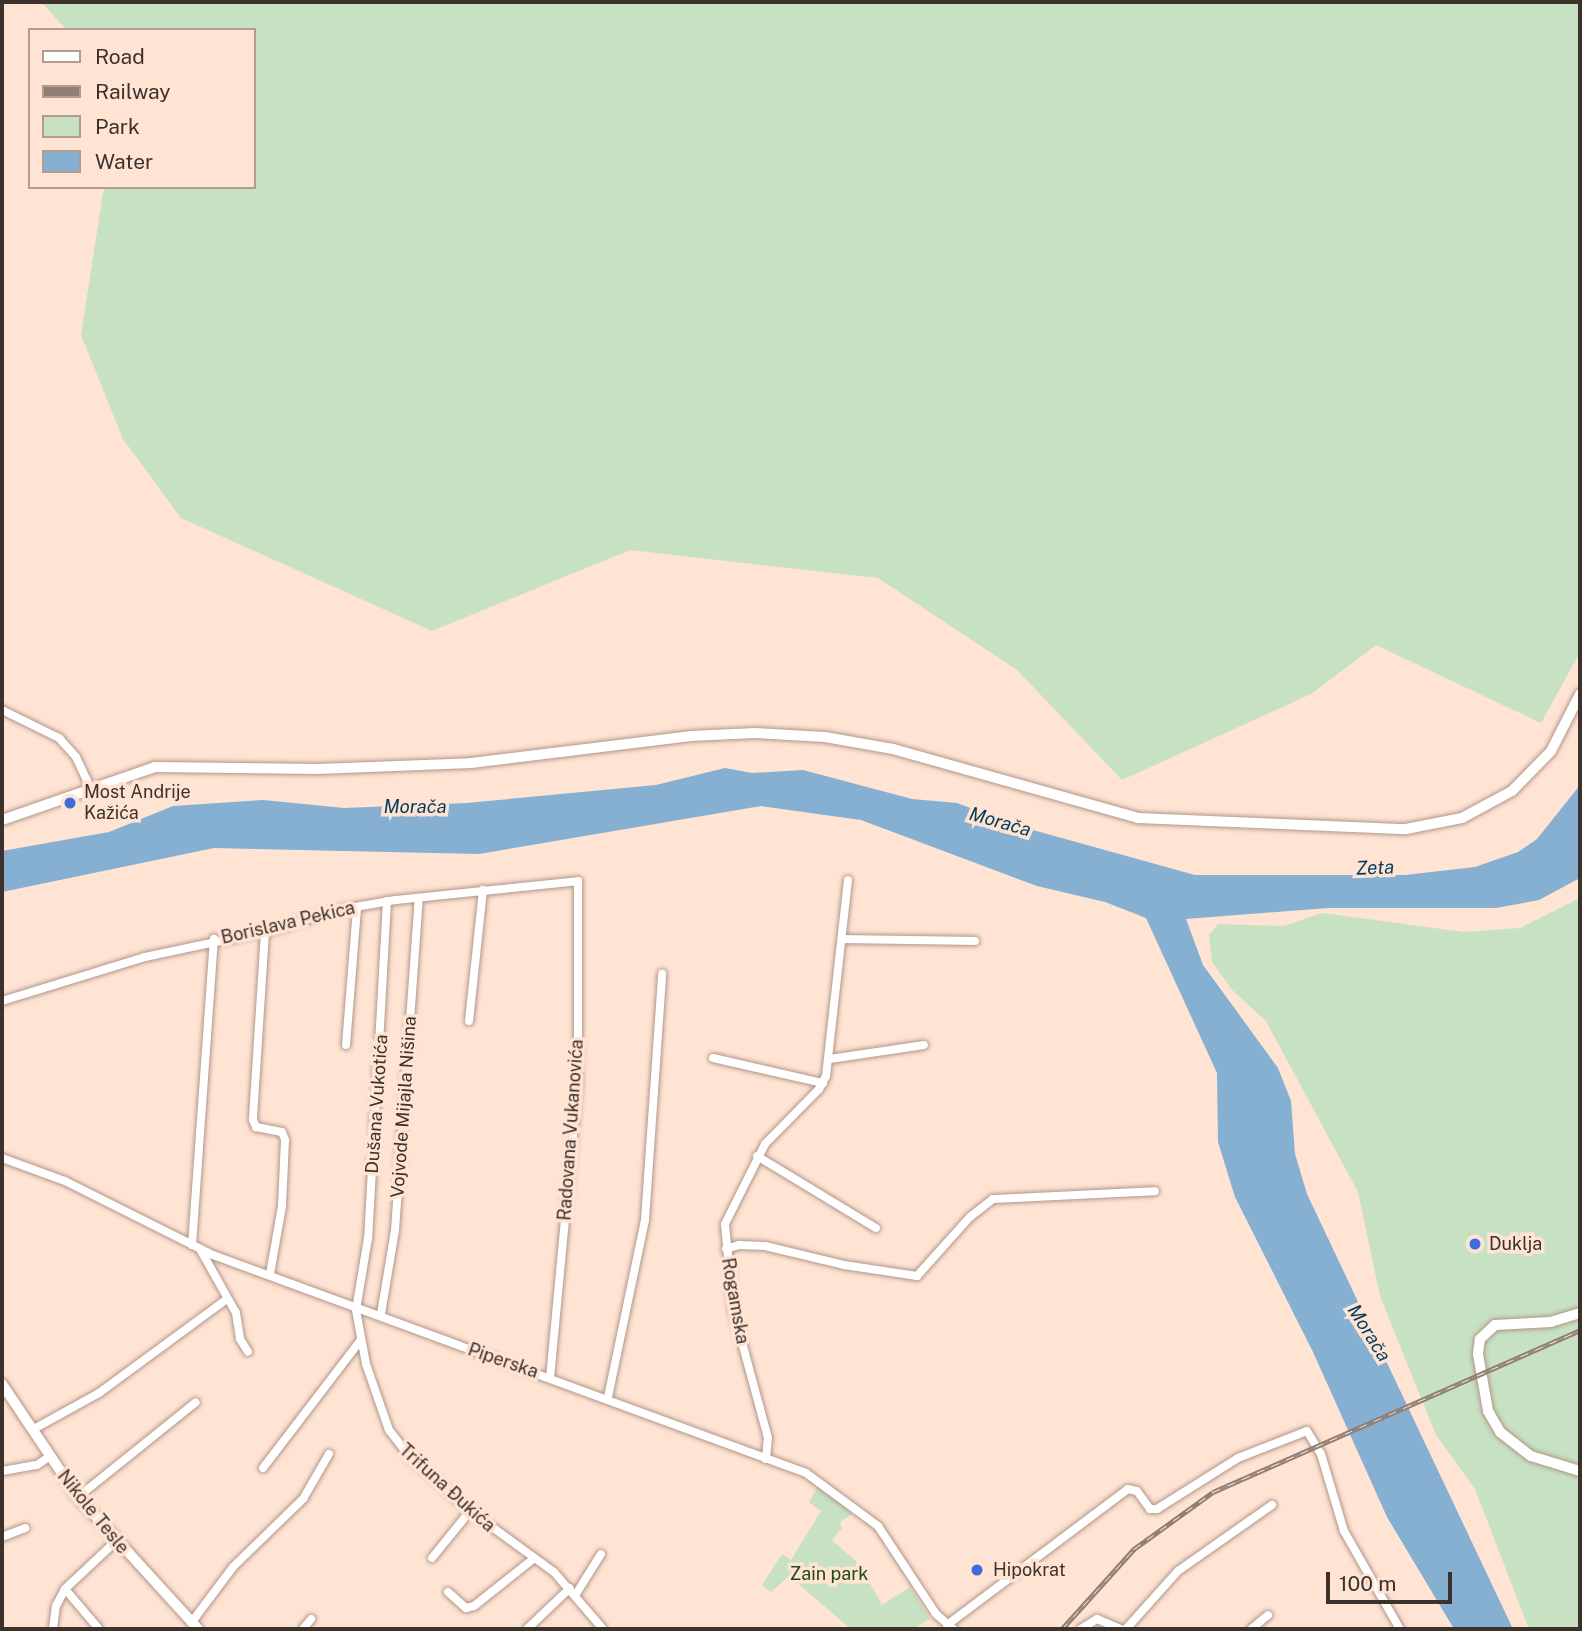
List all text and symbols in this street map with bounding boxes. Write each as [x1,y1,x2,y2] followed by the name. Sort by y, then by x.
[28,28,256,189] legend
[95,44,145,69] text: Road
[95,79,171,104] text: Railway
[95,114,140,139] text: Park
[95,149,153,174] text: Water
[84,782,191,824] place label: Most Andrije Kažića
[62,795,78,811] marker: Most Andrije Kažića
[383,796,447,818] water label: Morača
[966,802,1034,842] water label: Morača
[1355,856,1395,880] water label: Zeta
[219,897,357,949] street label: Borislava Pekica
[387,1015,421,1199] street label: Vojvode Mijajla Nišina
[361,1033,393,1175] street label: Dušana Vukotića
[554,1038,588,1222] street label: Radovana Vukanovića
[1489,1233,1542,1255] place label: Duklja
[1467,1236,1483,1252] marker: Duklja
[717,1256,753,1346] street label: Rogamska
[1343,1300,1395,1366] water label: Morača
[465,1339,541,1383] street label: Piperska
[395,1439,499,1537] street label: Trifuna Đukića
[53,1466,133,1558] street label: Nikole Tesle
[1330,1558,1456,1602] scale bar
[993,1559,1066,1581] place label: Hipokrat
[967,1560,987,1580] marker: Hipokrat
[790,1563,868,1585] park label: Zain park
[1339,1571,1396,1596] text: 100 m

